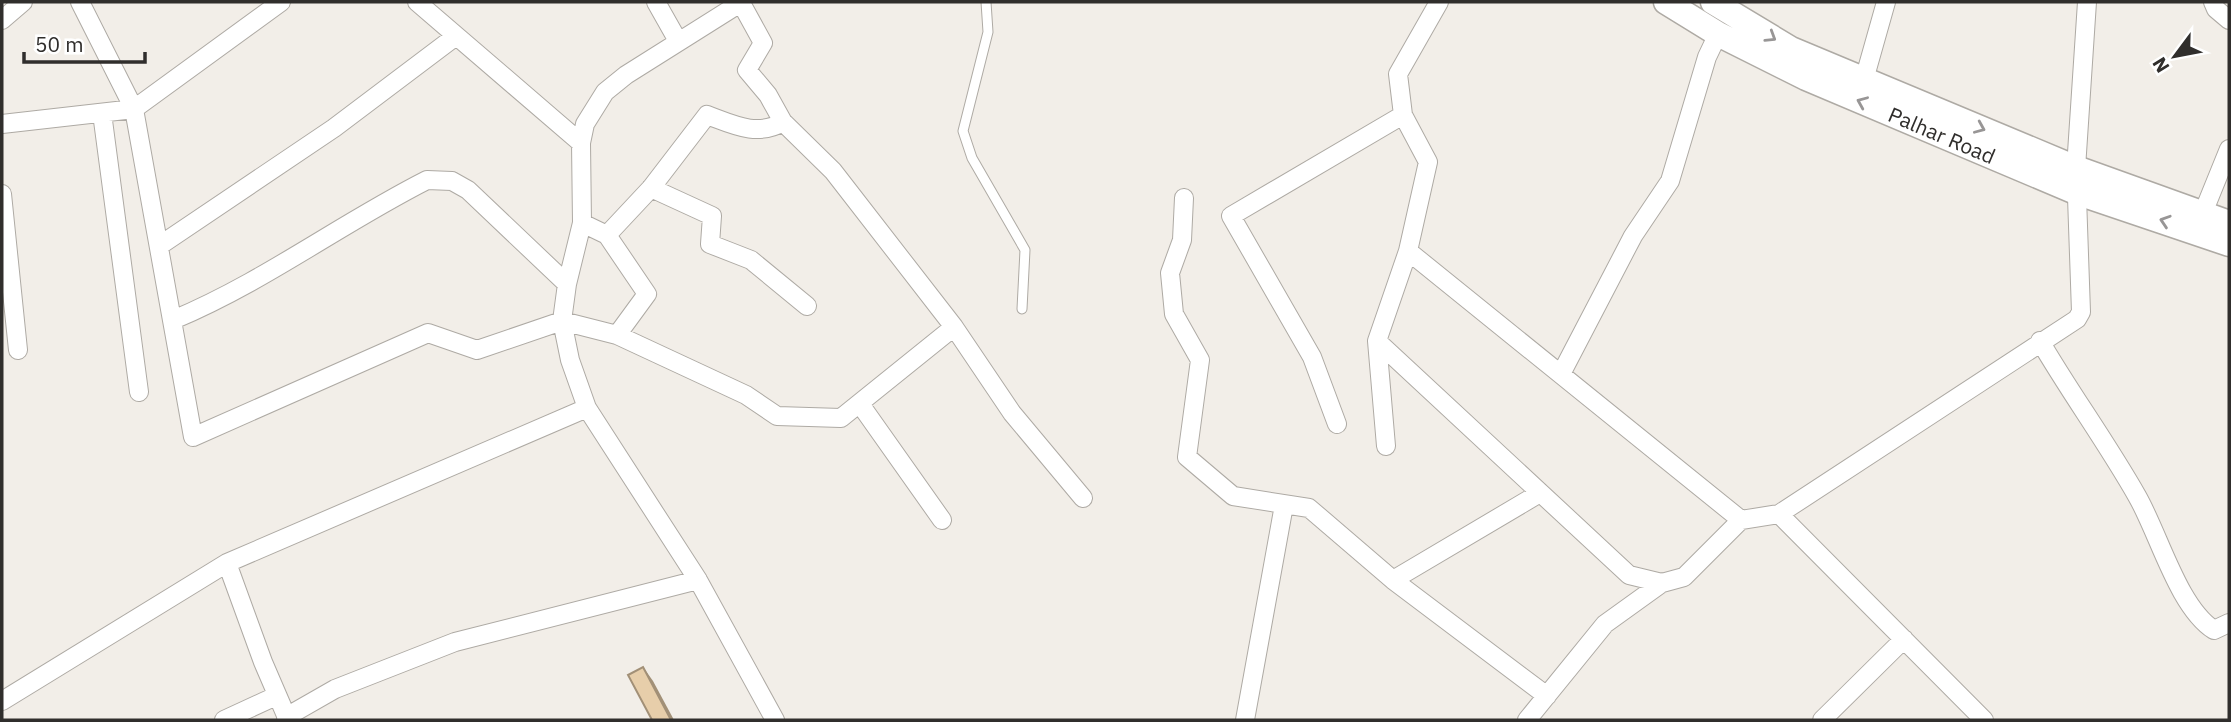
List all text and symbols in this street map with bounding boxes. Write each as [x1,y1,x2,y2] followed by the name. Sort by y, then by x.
[24,21,145,65] scale bar
[2140,21,2210,91] north arrow
[1764,29,1777,42] one-way arrow
[35,30,84,58] text: 50 m
[2147,53,2174,77] text: N
[1857,96,1869,110] one-way arrow
[1884,100,2000,170] street label: Palhar Road
[1973,120,1985,134] one-way arrow
[2159,215,2171,230] one-way arrow

